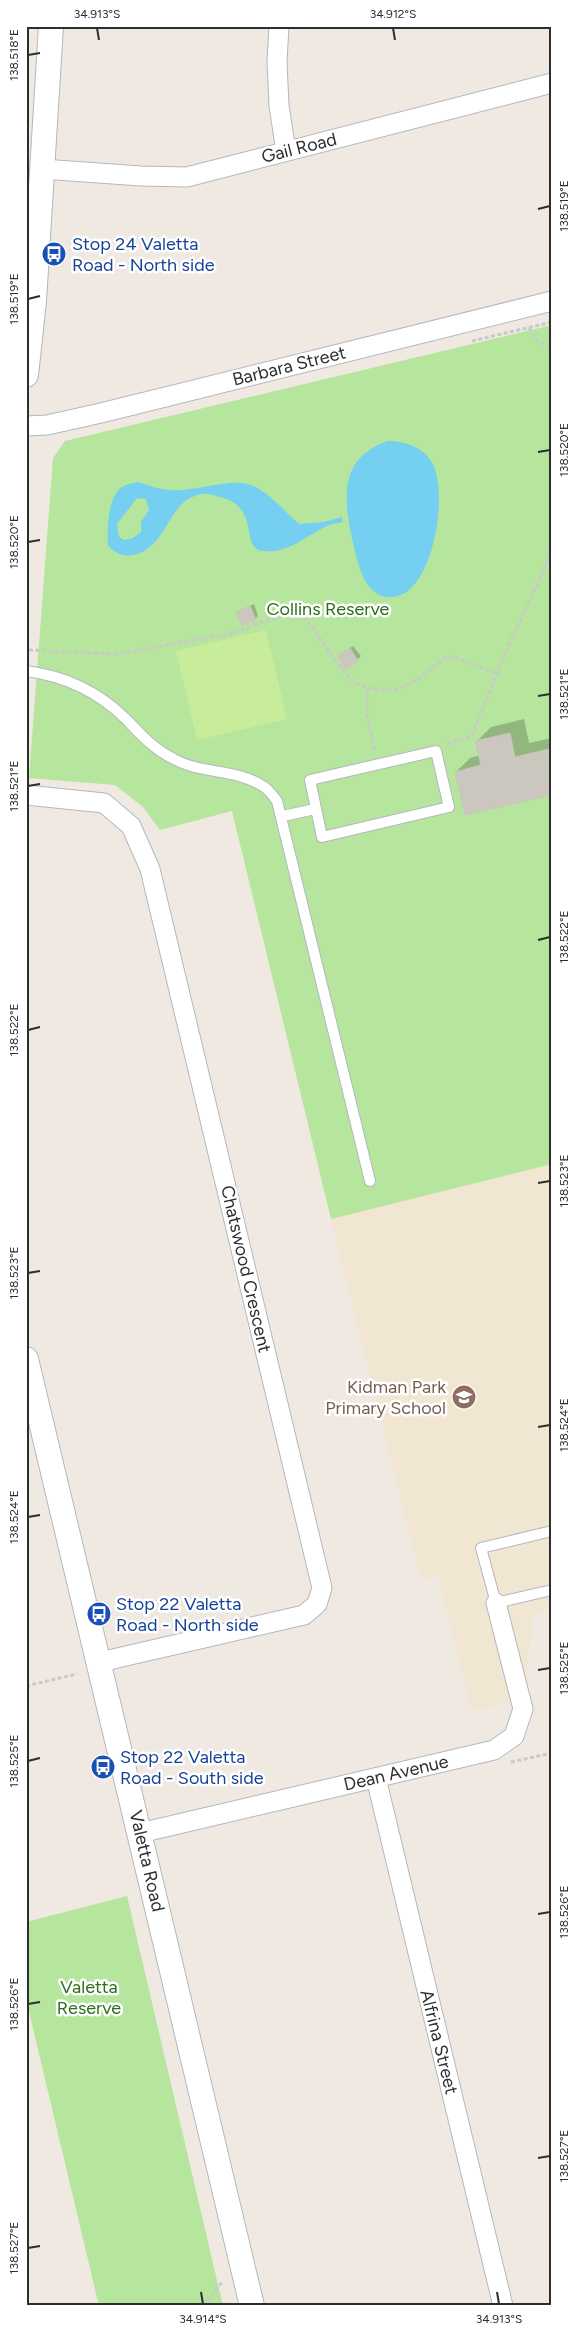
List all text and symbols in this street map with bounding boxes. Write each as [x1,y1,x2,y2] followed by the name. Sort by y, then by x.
[74,7,120,21] text: 34.913°S
[370,7,416,21] text: 34.912°S
[7,29,21,81] text: 138.518°E
[259,128,339,168] street label: Gail Road
[557,180,571,232] text: 138.519°E
[72,233,215,276] place label: Stop 24 Valetta Road - North side
[41,241,67,267] bus stop icon: Stop 24 Valetta Road - North side
[7,273,21,325] text: 138.519°E
[230,341,348,391] street label: Barbara Street
[557,423,571,477] text: 138.520°E
[7,515,21,569] text: 138.520°E
[267,598,390,620] park label: Collins Reserve
[557,668,571,720] text: 138.521°E
[7,760,21,812] text: 138.521°E
[557,910,571,964] text: 138.522°E
[7,1003,21,1057] text: 138.522°E
[557,1154,571,1208] text: 138.523°E
[216,1183,276,1355] street label: Chatswood Crescent
[7,1246,21,1300] text: 138.523°E
[325,1376,446,1419] place label: Kidman Park Primary School
[451,1384,477,1410] school or university icon: Kidman Park Primary School
[557,1398,571,1452] text: 138.524°E
[7,1490,21,1544] text: 138.524°E
[116,1593,259,1636] place label: Stop 22 Valetta Road - North side
[86,1601,112,1627] bus stop icon: Stop 22 Valetta Road - North side
[557,1641,571,1695] text: 138.525°E
[7,1734,21,1788] text: 138.525°E
[120,1746,264,1789] place label: Stop 22 Valetta Road - South side
[342,1750,451,1796] street label: Dean Avenue
[90,1754,116,1780] bus stop icon: Stop 22 Valetta Road - South side
[125,1808,169,1914] street label: Valetta Road
[557,1885,571,1939] text: 138.526°E
[57,1976,121,2019] park label: Valetta Reserve
[7,1977,21,2031] text: 138.526°E
[415,1987,463,2097] street label: Alfrina Street
[557,2130,571,2182] text: 138.527°E
[7,2222,21,2274] text: 138.527°E
[179,2312,227,2326] text: 34.914°S
[476,2312,522,2326] text: 34.913°S

